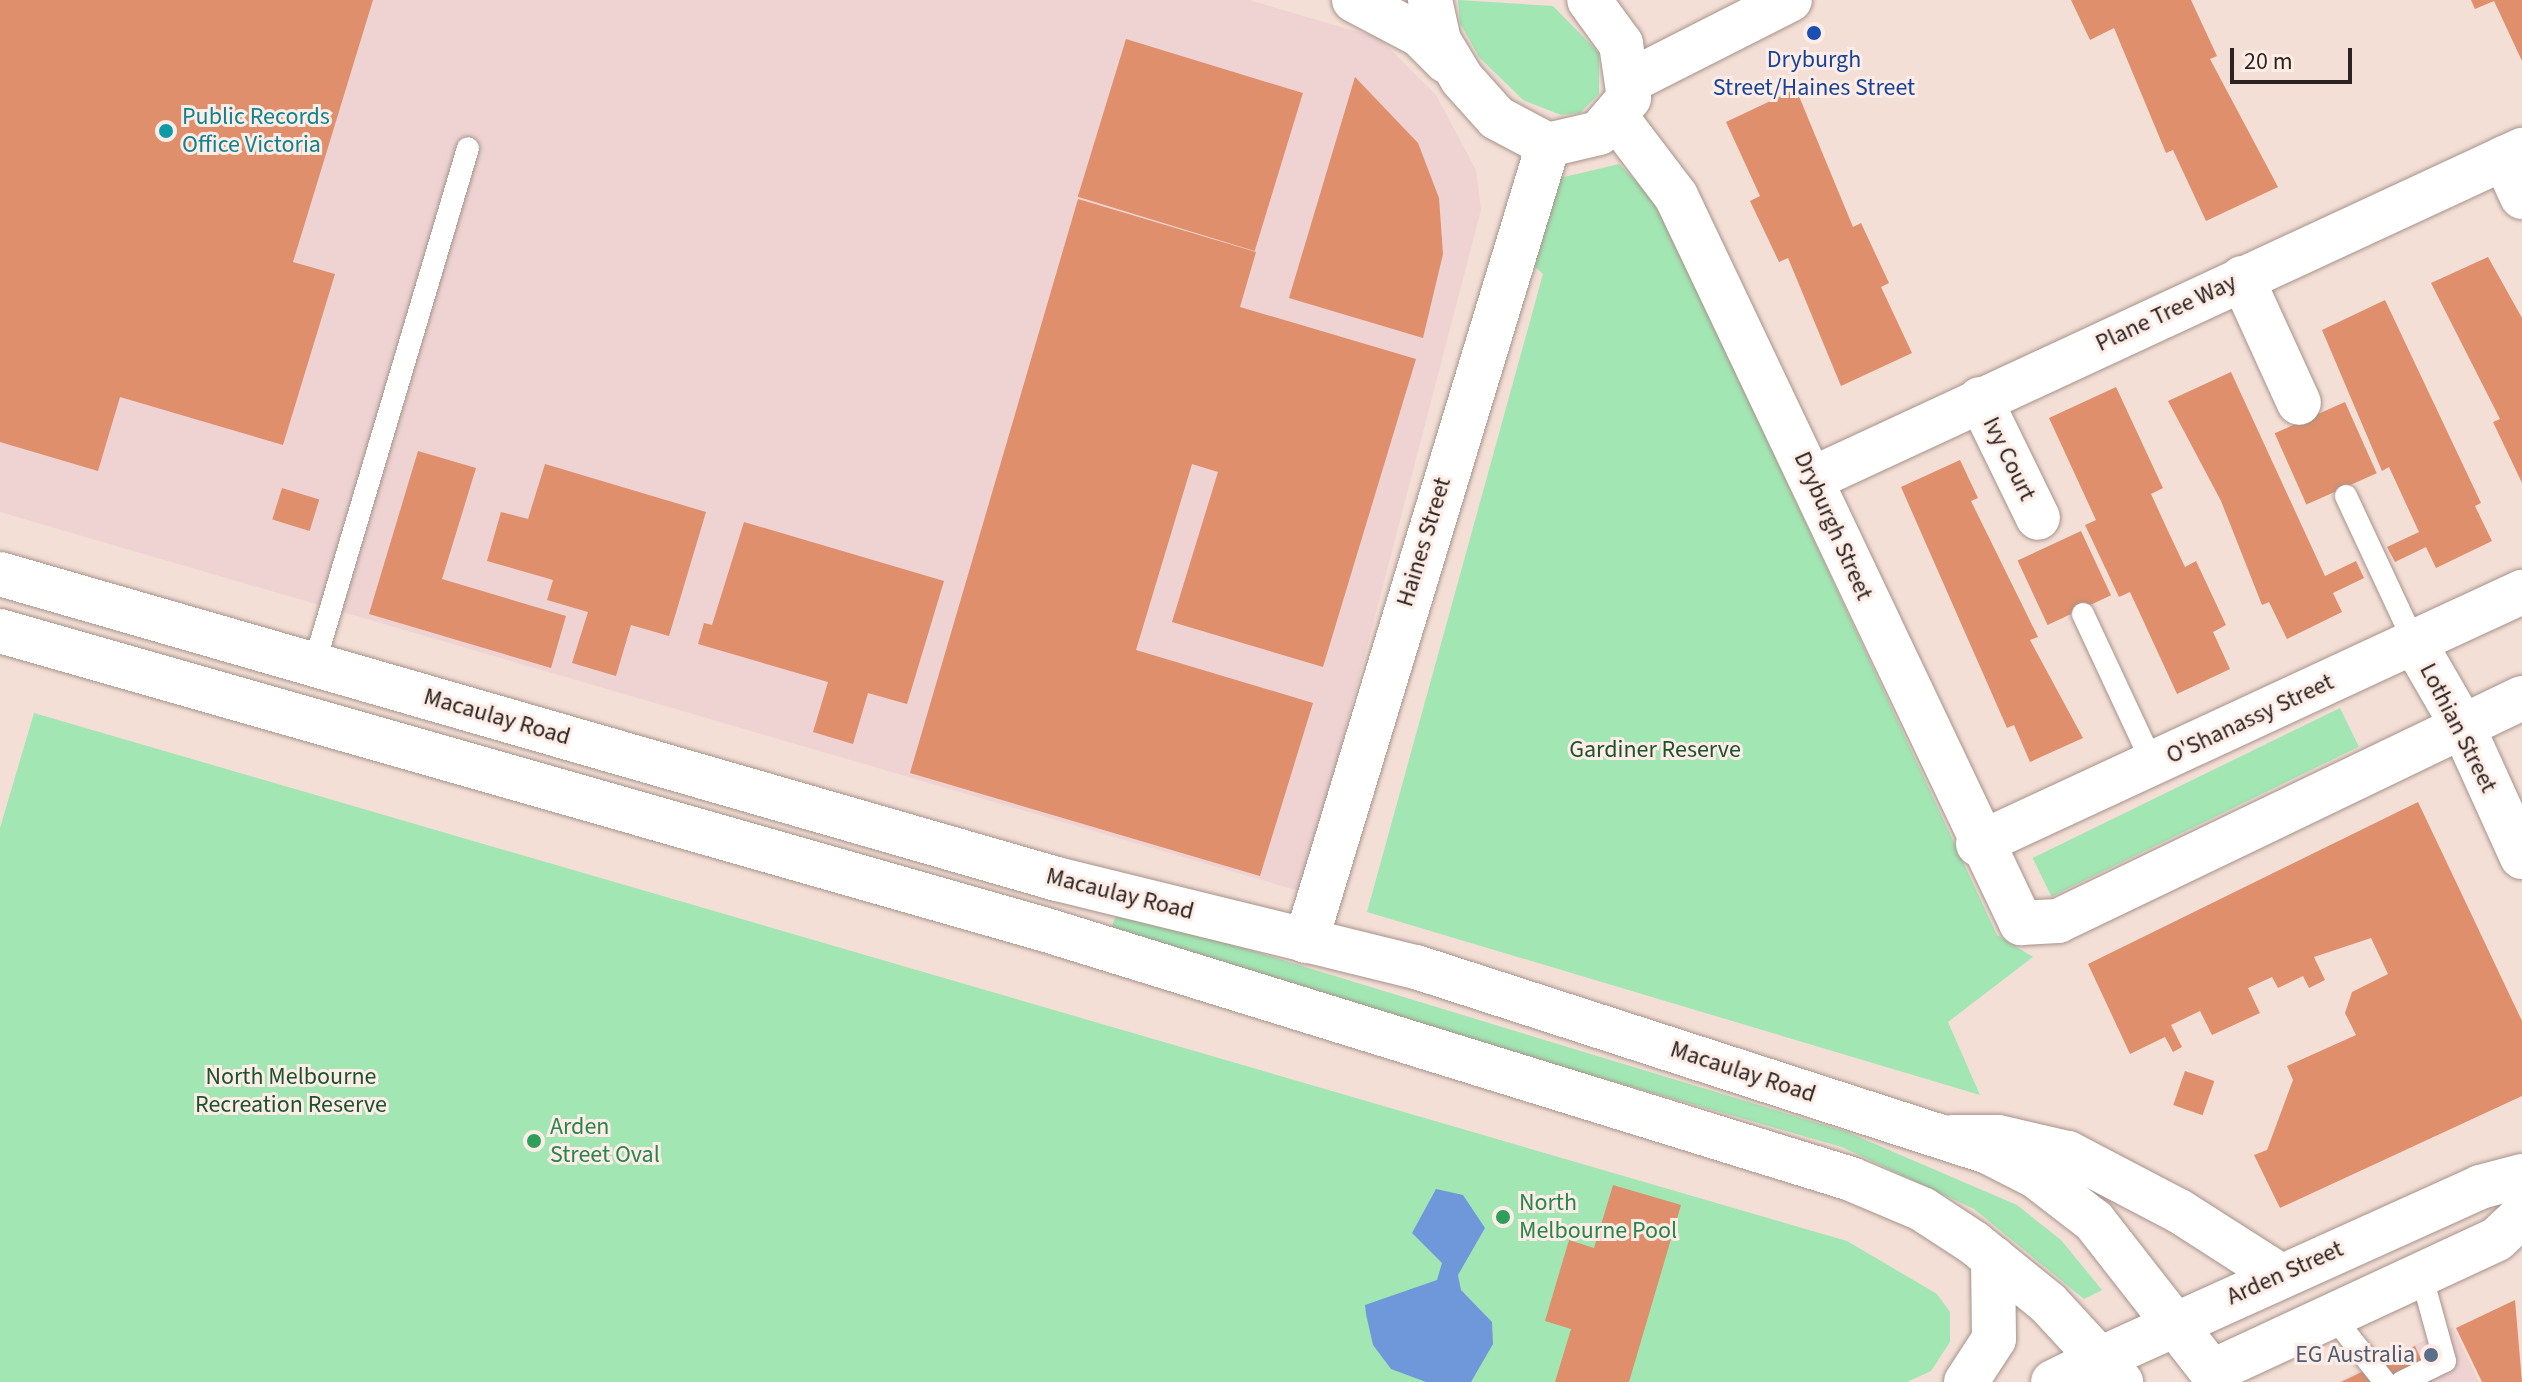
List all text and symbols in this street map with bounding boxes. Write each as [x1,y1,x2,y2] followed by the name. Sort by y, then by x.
[1805,24,1823,42] marker: Dryburgh Street/Haines Street
[2234,32,2356,82] scale bar
[2244,44,2293,79] text: 20 m
[1713,46,1915,102] place label: Dryburgh Street/Haines Street
[182,103,330,159] place label: Public Records Office Victoria
[157,122,175,140] marker: Public Records Office Victoria
[2091,268,2241,358] street label: Plane Tree Way
[1976,412,2042,506] street label: Ivy Court
[1787,447,1879,605] street label: Dryburgh Street
[1391,474,1457,610] street label: Haines Street
[2413,659,2503,797] street label: Lothian Street
[2162,668,2338,770] street label: O'Shanassy Street
[420,682,574,752] street label: Macaulay Road
[1569,736,1741,764] park label: Gardiner Reserve
[1043,862,1197,926] street label: Macaulay Road
[1667,1035,1819,1109] street label: Macaulay Road
[195,1063,387,1119] park label: North Melbourne Recreation Reserve
[550,1113,660,1169] place label: Arden Street Oval
[525,1132,543,1150] marker: Arden Street Oval
[1519,1189,1677,1245] place label: North Melbourne Pool
[1494,1208,1512,1226] marker: North Melbourne Pool
[2222,1235,2348,1311] street label: Arden Street
[2295,1341,2415,1369] place label: EG Australia
[2422,1346,2440,1364] marker: EG Australia

